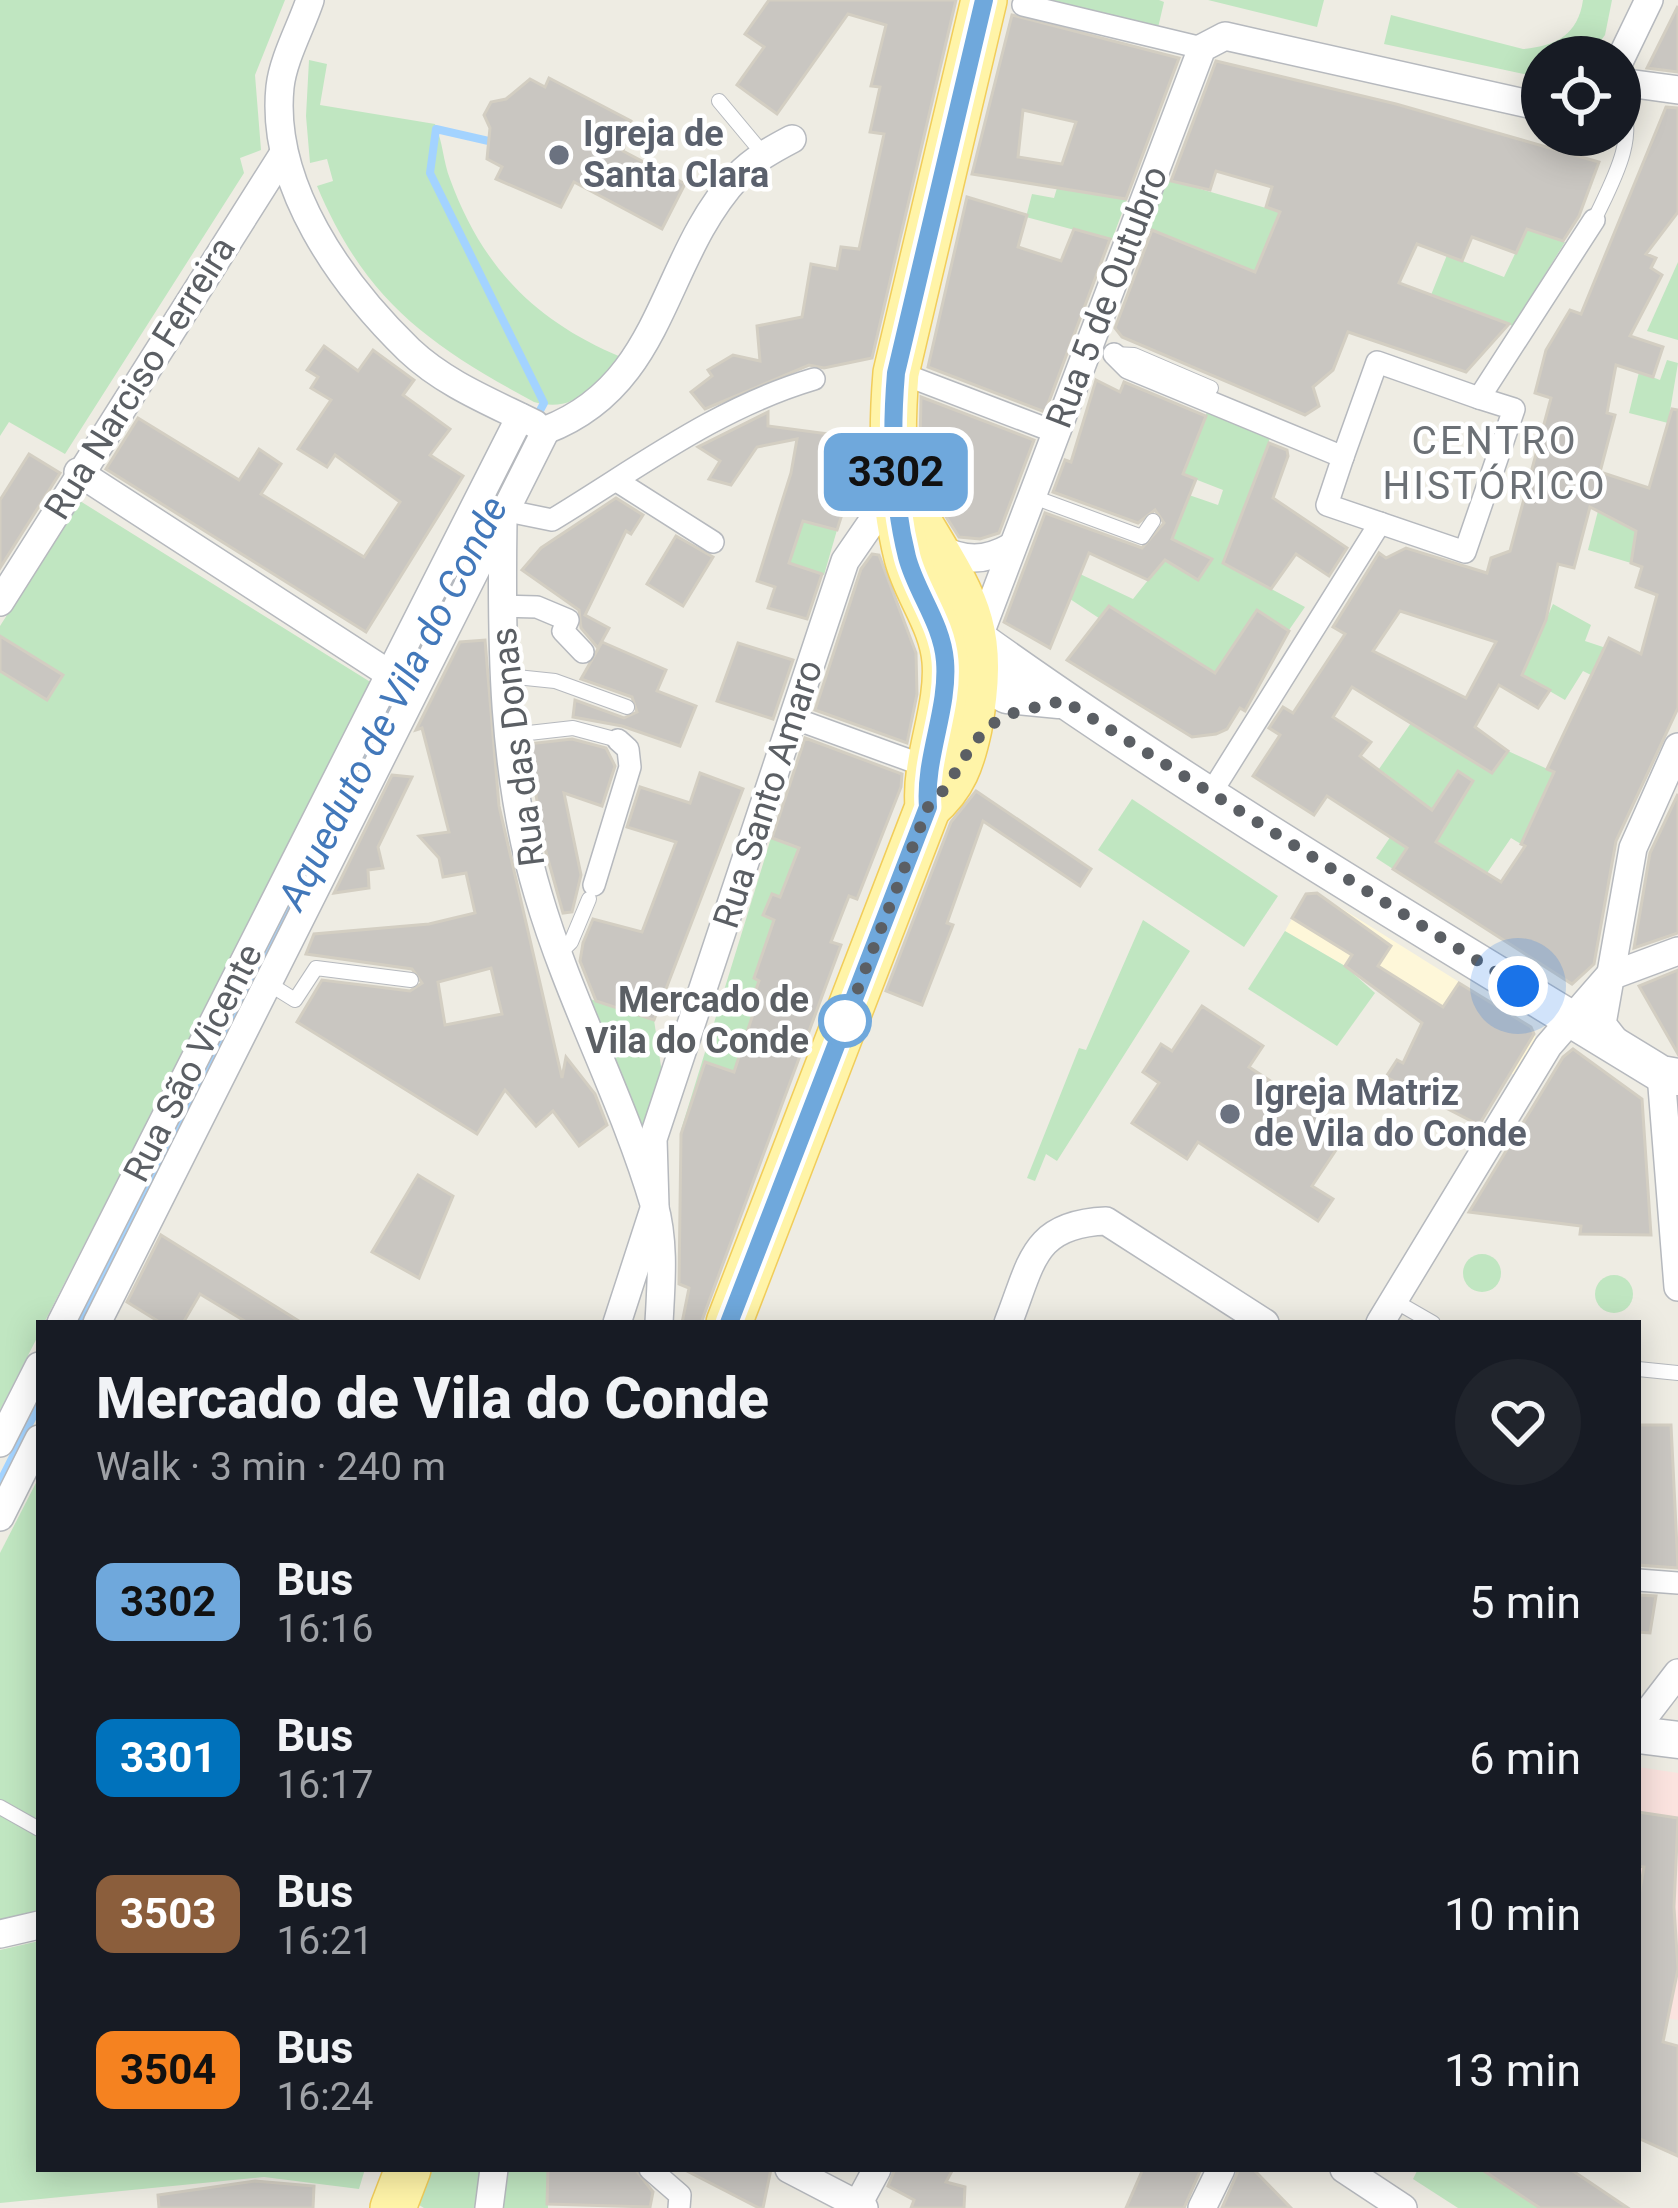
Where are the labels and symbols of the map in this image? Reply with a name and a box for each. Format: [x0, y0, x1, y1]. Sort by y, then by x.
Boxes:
place label: Igreja de Santa Clara [583, 113, 769, 196]
marker: Igreja de Santa Clara [546, 142, 572, 168]
street label: Rua 5 de Outubro [1038, 160, 1176, 434]
street label: Rua Narciso Ferreira [36, 229, 244, 527]
district label: CENTRO HISTÓRICO [1382, 418, 1608, 509]
line badge: 3302 [812, 433, 980, 511]
water label: Aqueduto de Vila do Conde [268, 489, 517, 919]
street label: Rua das Donas [483, 625, 553, 869]
street label: Rua Santo Amaro [705, 655, 831, 933]
street label: Rua São Vicente [115, 937, 271, 1189]
your location [1488, 956, 1548, 1016]
place label: Mercado de Vila do Conde [585, 979, 809, 1062]
marker: Mercado de Vila do Conde [820, 996, 870, 1046]
place label: Igreja Matriz de Vila do Conde [1254, 1072, 1527, 1155]
marker: Igreja Matriz de Vila do Conde [1217, 1101, 1243, 1127]

